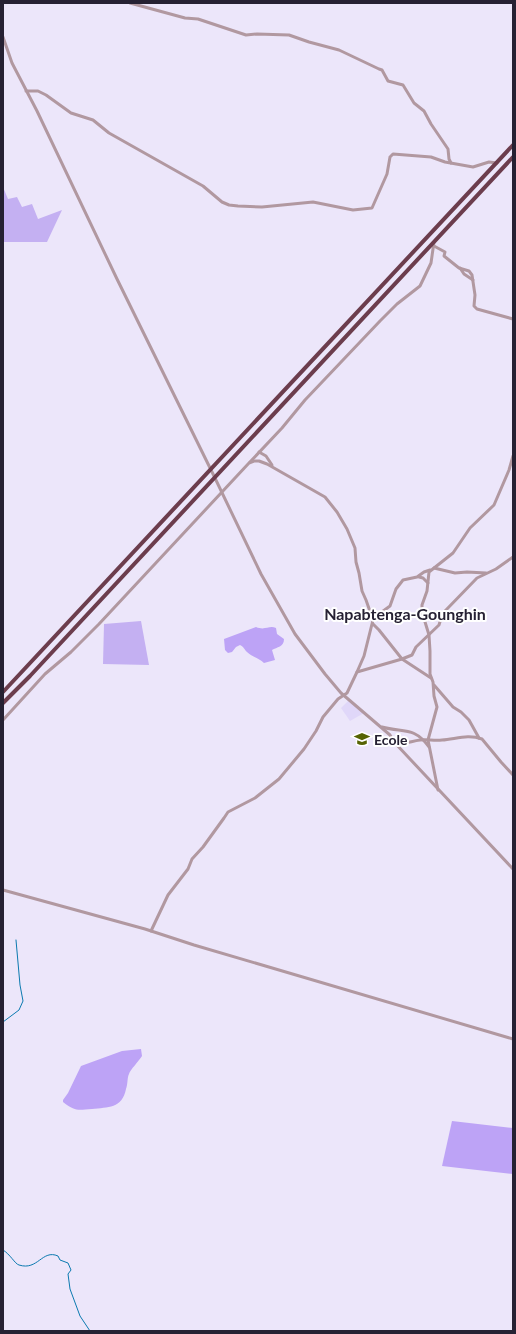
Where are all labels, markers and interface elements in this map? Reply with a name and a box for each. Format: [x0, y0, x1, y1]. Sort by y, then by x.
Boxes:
district label: Napabtenga-Gounghin [324, 604, 486, 623]
school or university icon: Ecole [353, 730, 371, 748]
place label: Ecole [374, 731, 408, 748]

